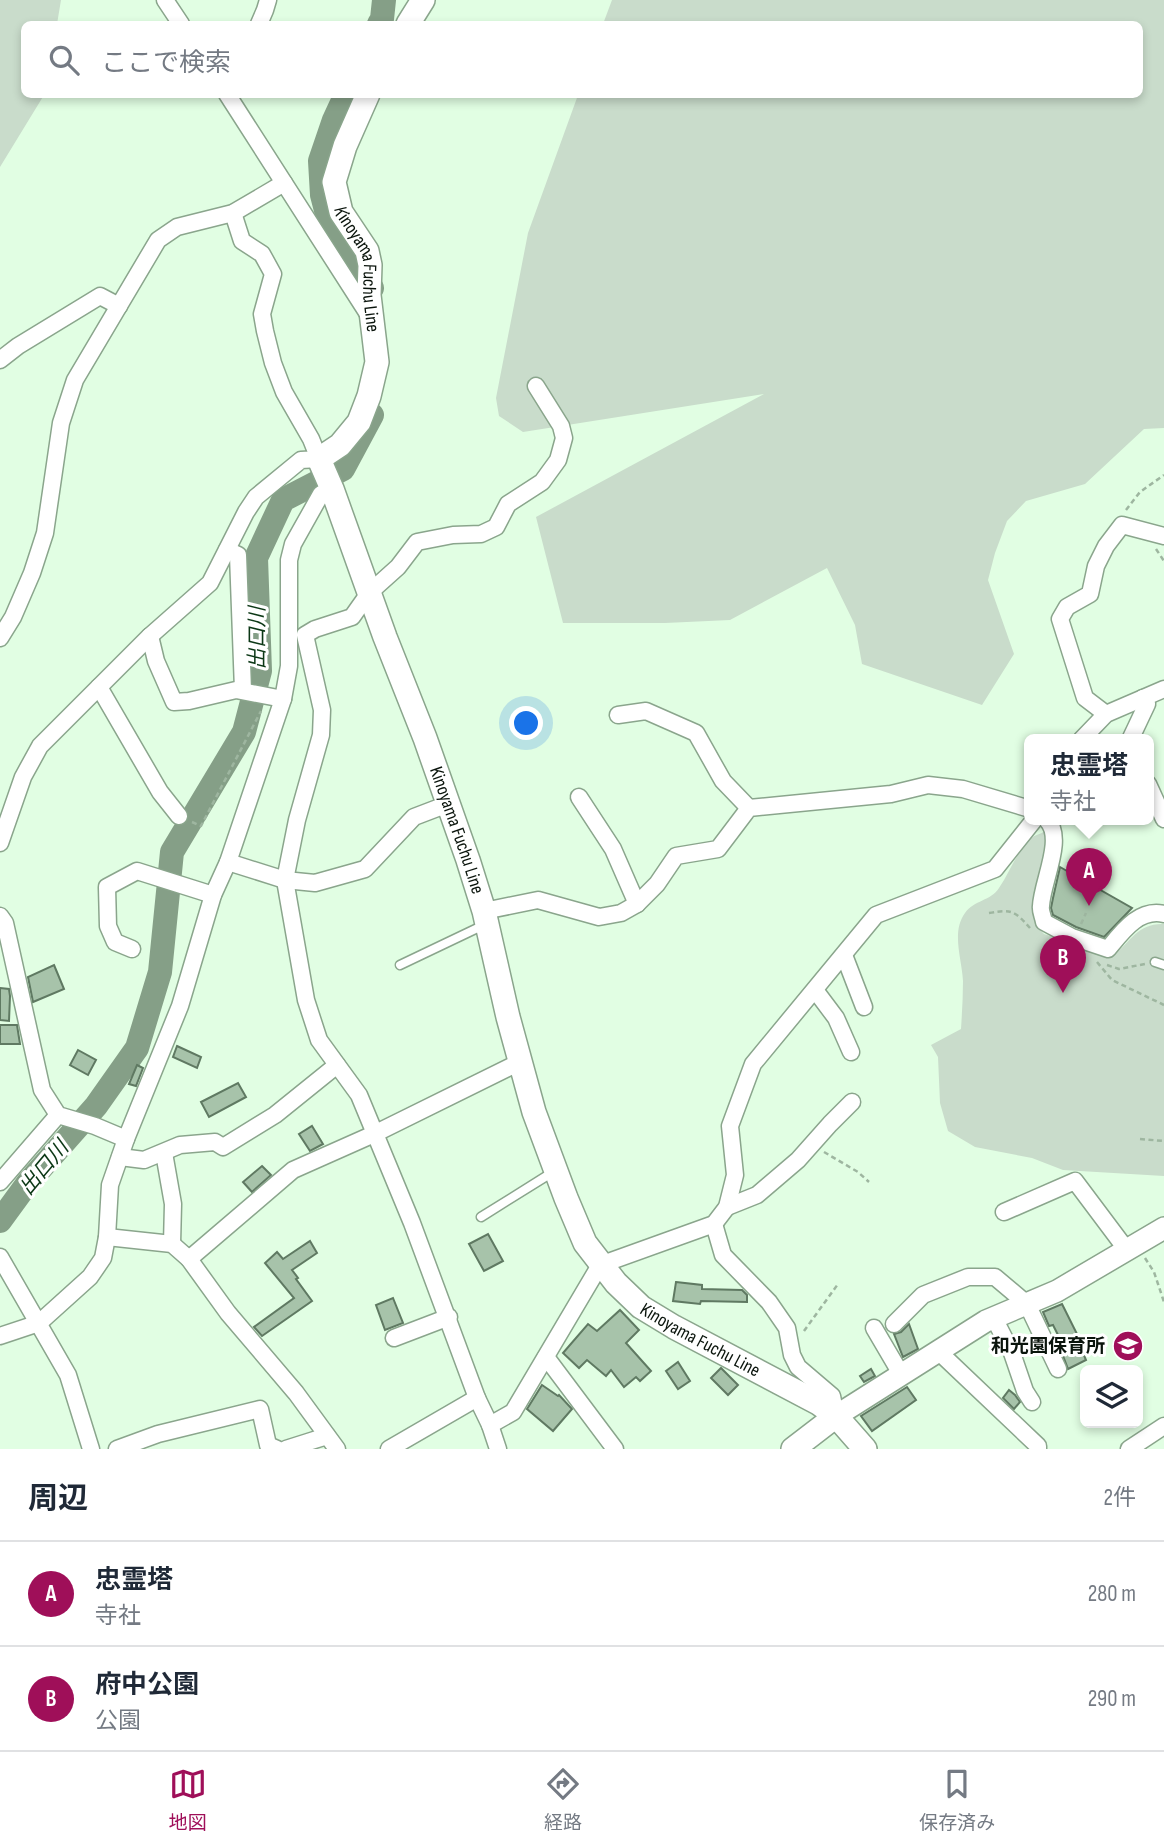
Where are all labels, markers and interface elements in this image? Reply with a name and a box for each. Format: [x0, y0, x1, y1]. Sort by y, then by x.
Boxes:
search box [21, 21, 1143, 98]
icon: search [45, 41, 83, 79]
text: ここで検索 [101, 48, 231, 79]
street label: Kinoyama Fuchu Line [329, 205, 385, 333]
water label: 出口川 [245, 605, 270, 670]
your location [509, 706, 543, 740]
popup [1024, 734, 1154, 825]
text: 忠霊塔 [1050, 751, 1128, 782]
street label: Kinoyama Fuchu Line [424, 763, 489, 897]
text: 寺社 [1050, 788, 1096, 816]
pin: A [1066, 848, 1112, 906]
pin: B [1040, 935, 1086, 993]
water label: 出口川 [14, 1134, 75, 1200]
street label: Kinoyama Fuchu Line [636, 1298, 764, 1382]
school or university icon: 和光園保育所 [1111, 1329, 1145, 1363]
place label: 和光園保育所 [991, 1335, 1105, 1358]
map controls [1080, 1365, 1143, 1428]
button: layers [1080, 1365, 1143, 1428]
text: 周辺 [28, 1481, 88, 1517]
text: 2件 [1104, 1484, 1136, 1512]
text: 忠霊塔 [95, 1565, 173, 1596]
text: A [46, 1580, 56, 1608]
text: 280 m [1088, 1580, 1136, 1608]
text: 寺社 [95, 1602, 141, 1630]
text: 府中公園 [95, 1670, 199, 1701]
text: B [46, 1685, 56, 1713]
text: 290 m [1088, 1685, 1136, 1713]
text: 公園 [95, 1707, 141, 1735]
tab: 地図 [169, 1765, 207, 1835]
tab: 経路 [544, 1765, 582, 1835]
tab: 保存済み [919, 1765, 995, 1835]

